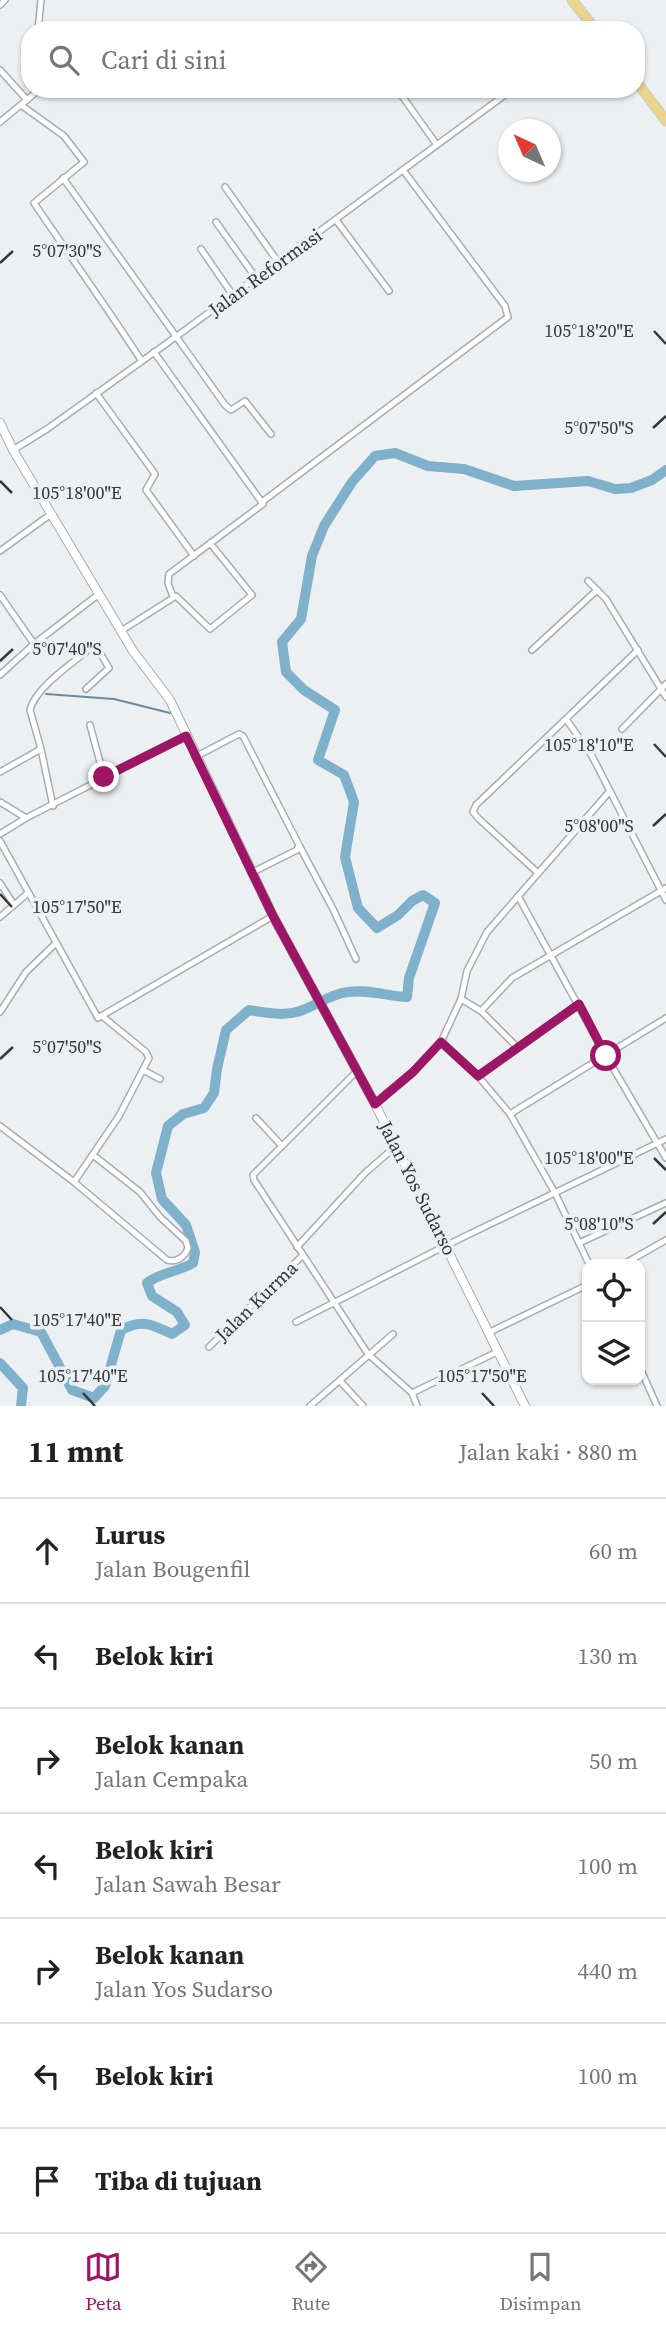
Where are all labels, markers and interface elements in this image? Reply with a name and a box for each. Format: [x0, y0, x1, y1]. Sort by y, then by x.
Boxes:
search box [21, 21, 645, 98]
icon: search [45, 41, 83, 79]
text: Cari di sini [101, 42, 226, 78]
north arrow [498, 119, 561, 182]
street label: Jalan Reformasi [202, 222, 327, 323]
text: 5°07'30"S [32, 238, 102, 263]
text: 105°18'20"E [544, 318, 634, 343]
text: 5°07'50"S [564, 415, 634, 440]
text: 105°18'00"E [32, 480, 122, 505]
text: 5°07'40"S [32, 636, 102, 661]
text: 105°18'10"E [544, 732, 634, 757]
route end [88, 761, 119, 792]
text: 5°08'00"S [564, 813, 634, 838]
text: 105°17'50"E [32, 894, 122, 919]
text: 5°07'50"S [32, 1034, 102, 1059]
route start [590, 1040, 621, 1071]
street label: Jalan Yos Sudarso [373, 1116, 463, 1259]
text: 105°18'00"E [544, 1145, 634, 1170]
text: 5°08'10"S [564, 1211, 634, 1236]
street label: Jalan Kurma [208, 1255, 303, 1348]
map controls [582, 1259, 645, 1385]
button: locate [582, 1259, 645, 1322]
text: 105°17'40"E [32, 1307, 122, 1332]
button: layers [582, 1322, 645, 1385]
text: 105°17'40"E [38, 1363, 128, 1388]
text: 105°17'50"E [437, 1363, 527, 1388]
text: 11 mnt [28, 1431, 123, 1472]
text: Jalan kaki · 880 m [459, 1436, 638, 1468]
text: Lurus [95, 1517, 165, 1553]
icon: ahead [28, 1532, 66, 1570]
text: 60 m [589, 1535, 638, 1567]
text: Jalan Bougenfil [95, 1553, 250, 1585]
icon: left [28, 1637, 66, 1675]
text: Belok kiri [95, 1638, 213, 1674]
text: 130 m [577, 1640, 638, 1672]
text: Belok kanan [95, 1727, 244, 1763]
icon: right [28, 1742, 66, 1780]
text: 50 m [589, 1745, 638, 1777]
text: Jalan Cempaka [95, 1763, 248, 1795]
text: Belok kiri [95, 1832, 213, 1868]
icon: left [28, 1847, 66, 1885]
text: 100 m [577, 1850, 638, 1882]
text: Jalan Sawah Besar [95, 1868, 281, 1900]
text: Belok kanan [95, 1937, 244, 1973]
icon: right [28, 1952, 66, 1990]
text: 440 m [577, 1955, 638, 1987]
text: Jalan Yos Sudarso [95, 1973, 273, 2005]
icon: left [28, 2057, 66, 2095]
text: Belok kiri [95, 2058, 213, 2094]
text: 100 m [577, 2060, 638, 2092]
icon: arrive [28, 2162, 66, 2200]
text: Tiba di tujuan [95, 2163, 262, 2199]
tab: Peta [84, 2248, 122, 2316]
tab: Rute [291, 2248, 331, 2316]
tab: Disimpan [499, 2248, 582, 2316]

